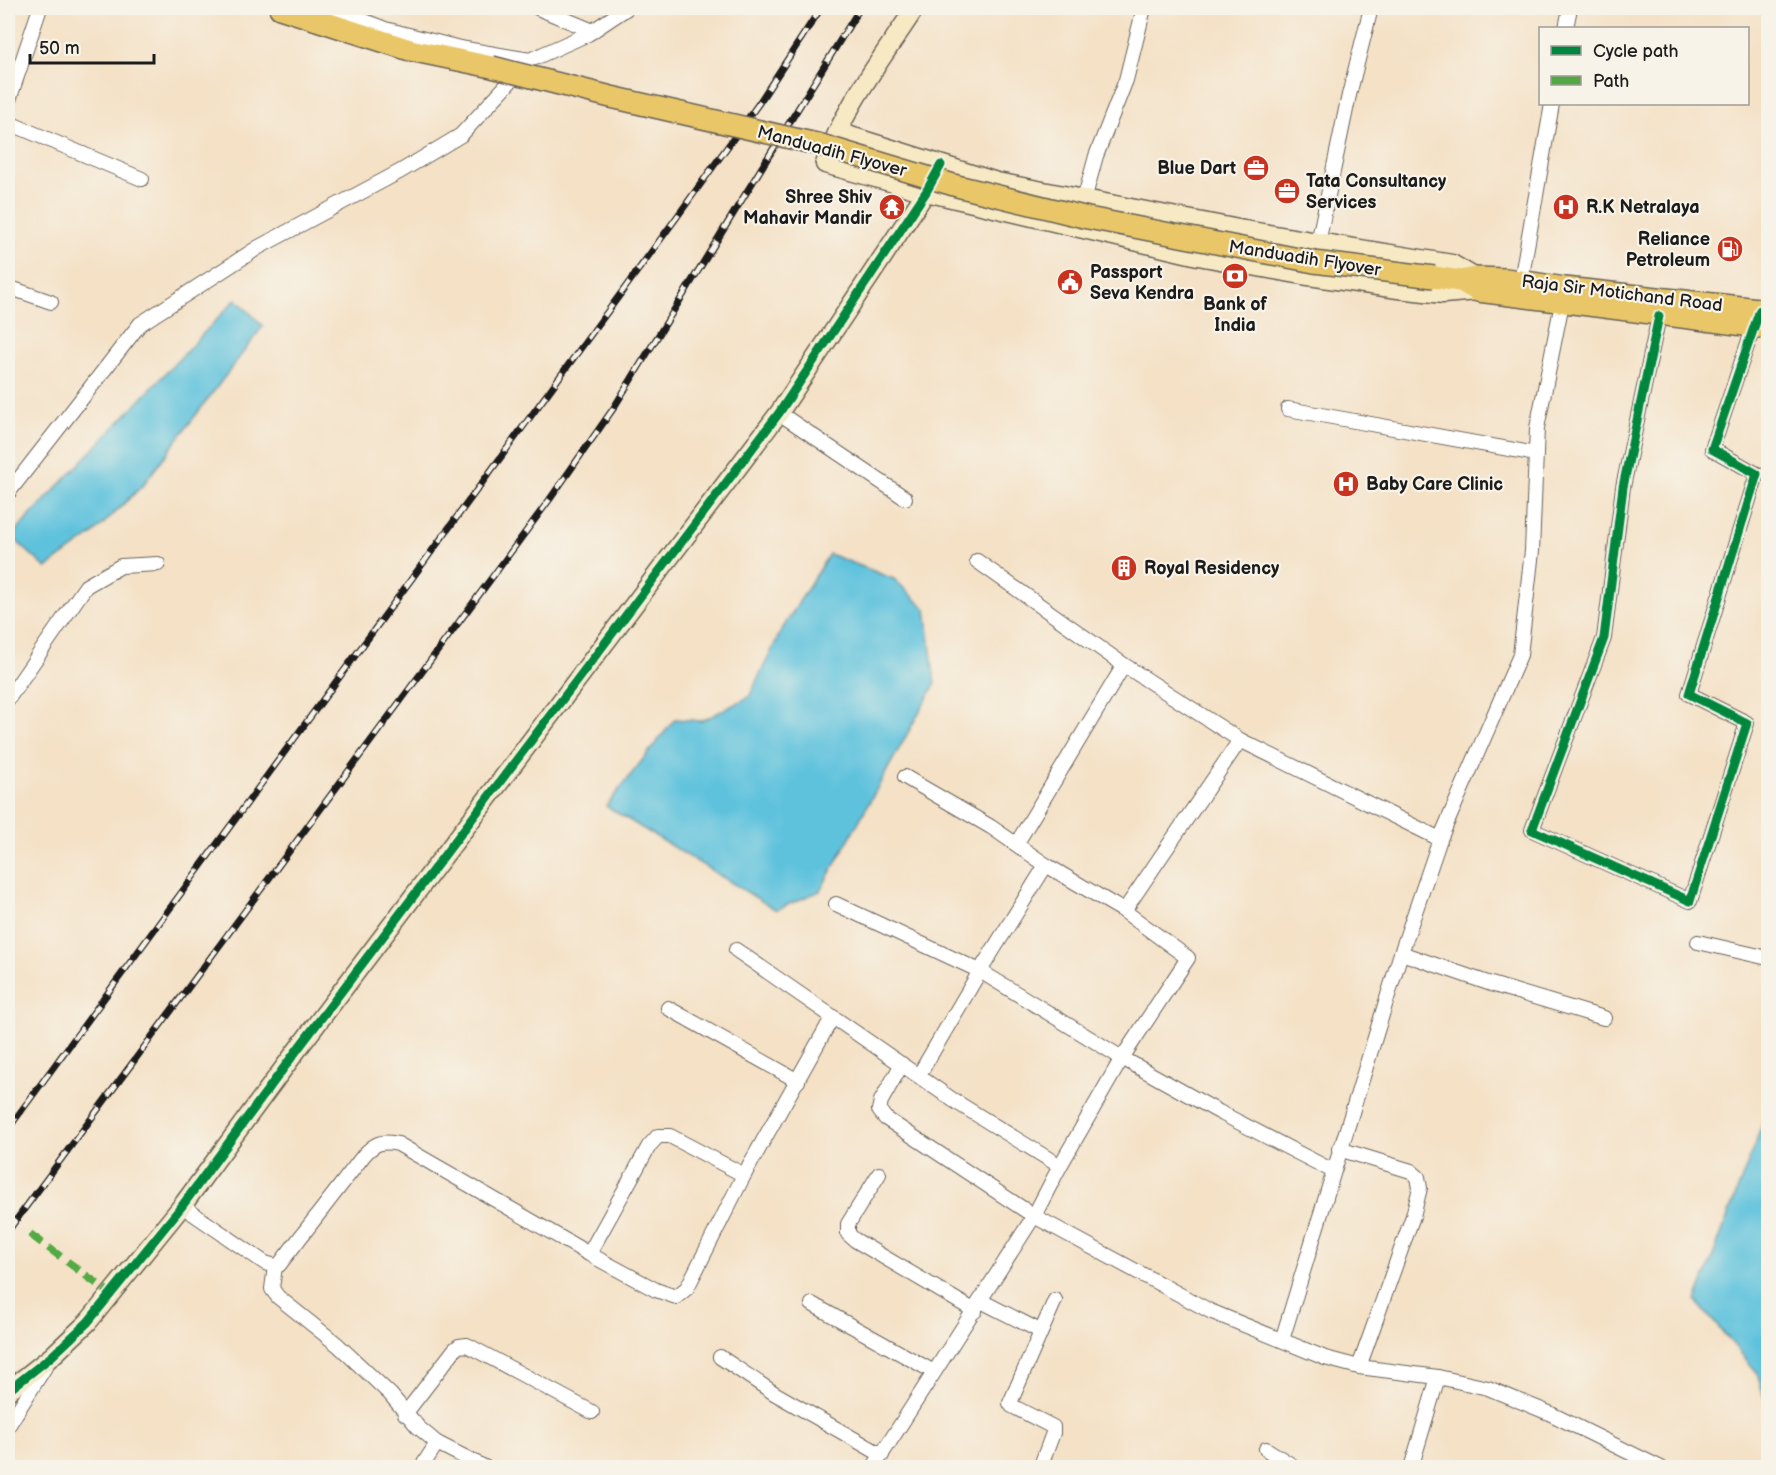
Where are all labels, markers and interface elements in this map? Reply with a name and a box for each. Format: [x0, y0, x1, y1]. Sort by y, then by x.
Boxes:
scale bar [30, 27, 154, 65]
legend [1539, 27, 1749, 105]
text: 50 m [39, 38, 80, 59]
text: Cycle path [1593, 41, 1679, 62]
text: Path [1593, 71, 1629, 92]
street label: Manduadih Flyover [755, 121, 909, 182]
office icon: Blue Dart [1241, 153, 1271, 183]
place label: Blue Dart [1157, 158, 1236, 179]
place label: Tata Consultancy Services [1306, 171, 1447, 213]
office icon: Tata Consultancy Services [1272, 176, 1302, 206]
place label: Shree Shiv Mahavir Mandir [743, 187, 873, 229]
temple icon: Shree Shiv Mahavir Mandir [877, 192, 907, 222]
hospital icon: R.K Netralaya [1551, 192, 1581, 222]
place label: R.K Netralaya [1586, 197, 1700, 218]
place label: Reliance Petroleum [1626, 229, 1710, 271]
fuel station icon: Reliance Petroleum [1715, 234, 1745, 264]
street label: Manduadih Flyover [1227, 236, 1383, 281]
bank icon: Bank of India [1220, 261, 1250, 291]
place label: Passport Seva Kendra [1090, 262, 1194, 304]
public building icon: Passport Seva Kendra [1055, 267, 1085, 297]
street label: Raja Sir Motichand Road [1520, 271, 1724, 316]
place label: Bank of India [1203, 294, 1267, 336]
hospital icon: Baby Care Clinic [1331, 469, 1361, 499]
place label: Baby Care Clinic [1366, 474, 1503, 495]
building icon: Royal Residency [1109, 553, 1139, 583]
place label: Royal Residency [1144, 558, 1280, 579]

